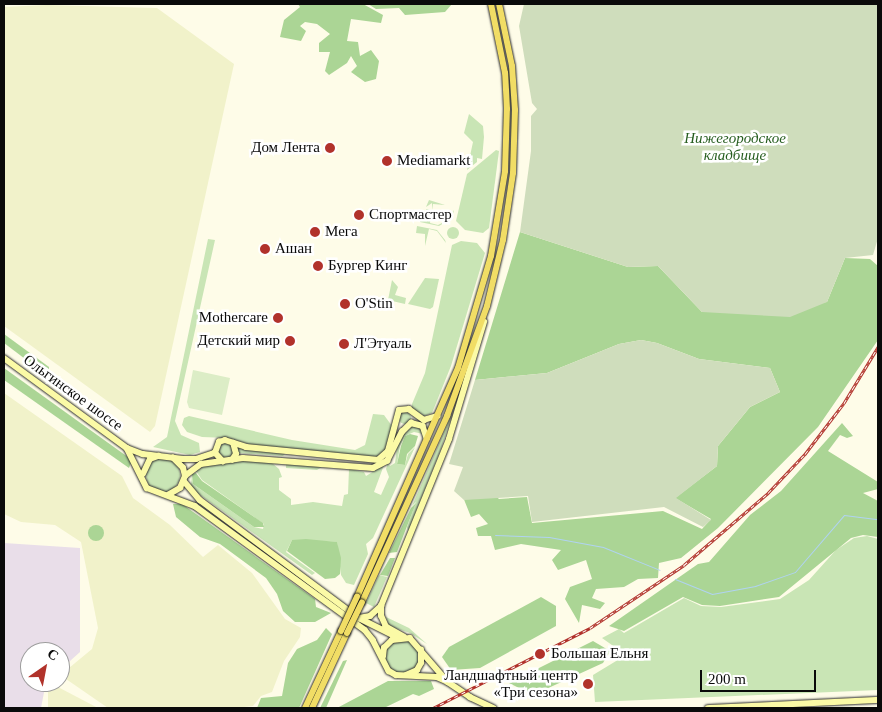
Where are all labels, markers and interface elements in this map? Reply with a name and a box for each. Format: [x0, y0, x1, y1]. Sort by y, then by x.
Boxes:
park label: Нижегородское кладбище [684, 129, 786, 164]
place label: Дом Лента [251, 139, 320, 157]
marker: Дом Лента [324, 142, 336, 154]
place label: Mediamarkt [397, 152, 470, 170]
marker: Mediamarkt [381, 155, 393, 167]
place label: Спортмастер [369, 206, 452, 224]
marker: Спортмастер [353, 209, 365, 221]
place label: Мега [325, 223, 358, 241]
marker: Мега [309, 226, 321, 238]
place label: Ашан [275, 240, 312, 258]
marker: Ашан [259, 243, 271, 255]
place label: Бургер Кинг [328, 257, 407, 275]
marker: Бургер Кинг [312, 260, 324, 272]
place label: O'Stin [355, 295, 393, 313]
marker: O'Stin [339, 298, 351, 310]
place label: Mothercare [199, 309, 268, 327]
marker: Mothercare [272, 312, 284, 324]
place label: Детский мир [197, 332, 280, 350]
marker: Детский мир [284, 335, 296, 347]
place label: Л'Этуаль [354, 335, 412, 353]
marker: Л'Этуаль [338, 338, 350, 350]
street label: Ольгинское шоссе [20, 351, 126, 435]
north arrow [20, 642, 70, 692]
place label: Большая Ельня [551, 645, 649, 663]
text: С [45, 646, 61, 664]
marker: Большая Ельня [533, 647, 547, 661]
scale bar [702, 660, 818, 692]
place label: Ландшафтный центр «Три сезона» [444, 666, 578, 701]
text: 200 m [708, 671, 746, 687]
marker: Ландшафтный центр «Три сезона» [582, 678, 594, 690]

